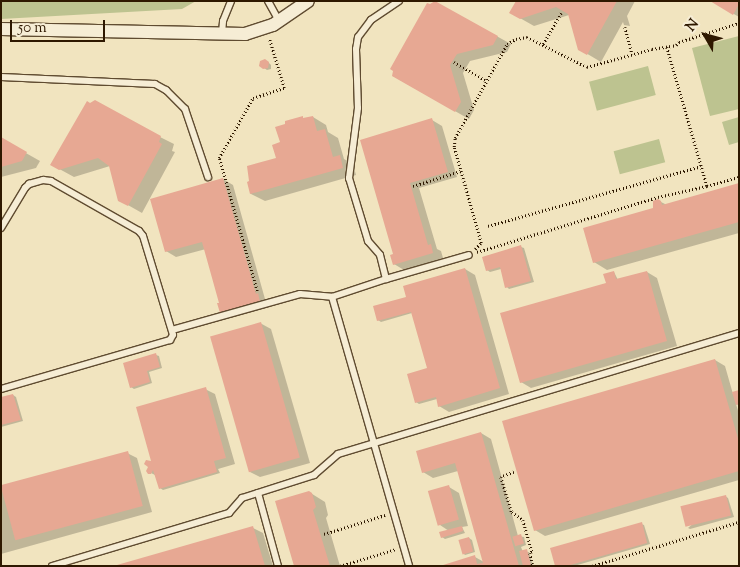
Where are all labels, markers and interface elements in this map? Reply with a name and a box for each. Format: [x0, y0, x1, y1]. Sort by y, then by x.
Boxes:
scale bar [12, 10, 108, 42]
north arrow [680, 10, 730, 60]
text: N [682, 15, 705, 36]
text: 50 m [18, 18, 47, 39]

